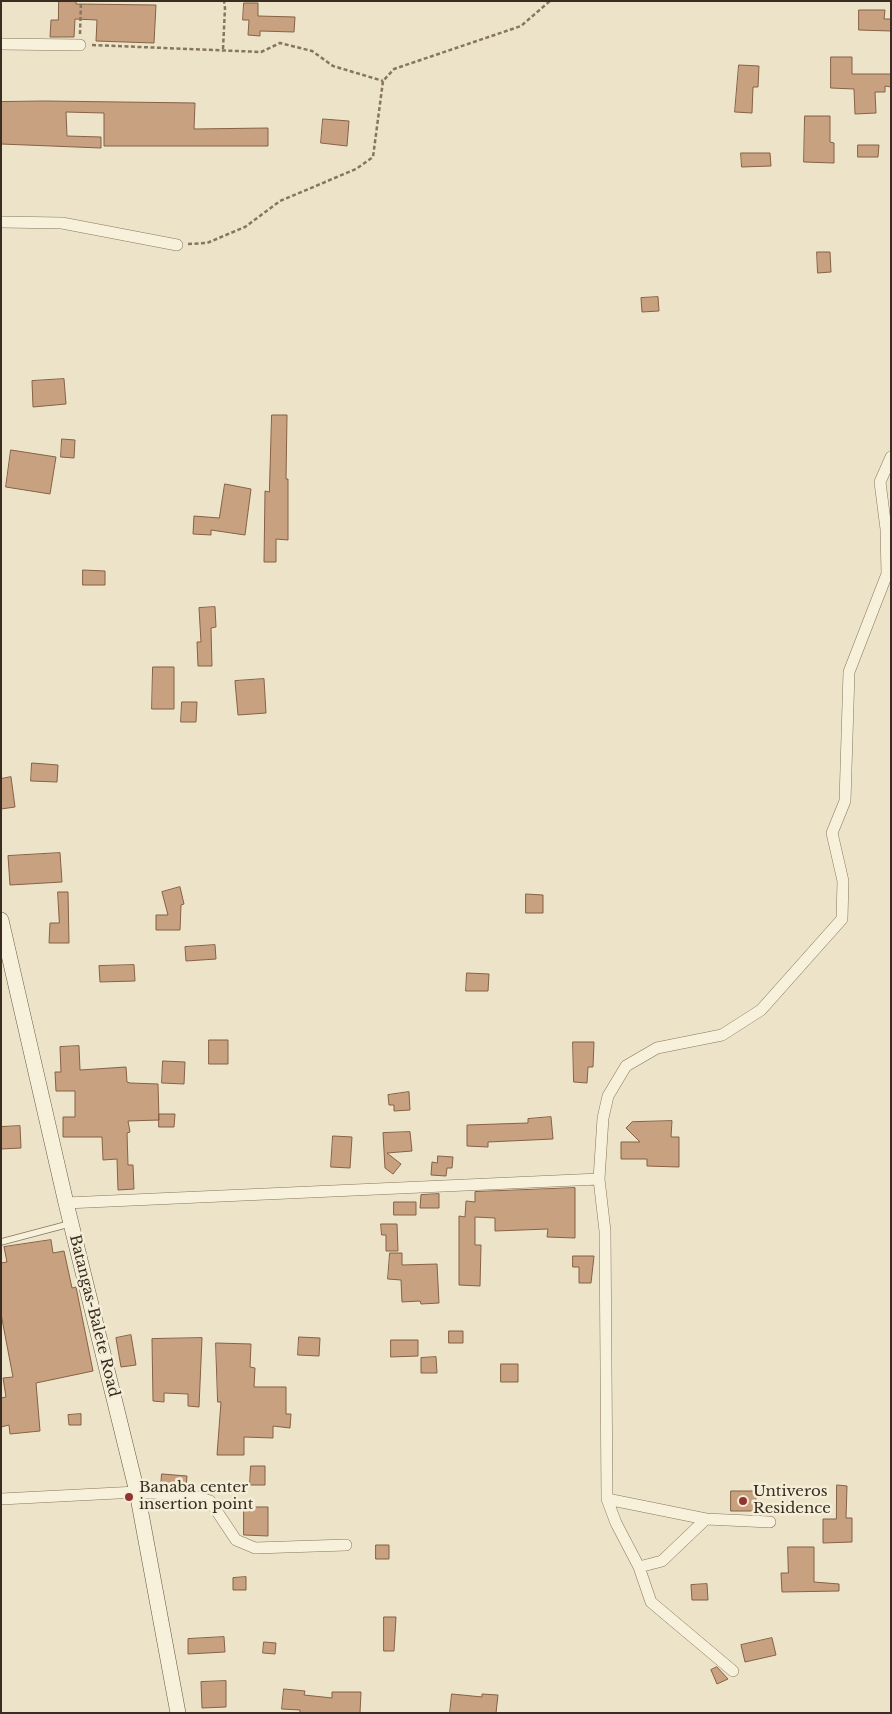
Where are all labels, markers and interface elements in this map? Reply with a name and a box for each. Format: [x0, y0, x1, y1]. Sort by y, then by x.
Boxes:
street label: Batangas-Balete Road [65, 1233, 123, 1399]
place label: Banaba center insertion point [139, 1479, 253, 1514]
place label: Untiveros Residence [753, 1483, 831, 1518]
marker: Banaba center insertion point [123, 1491, 135, 1503]
marker: Untiveros Residence [737, 1495, 749, 1507]

